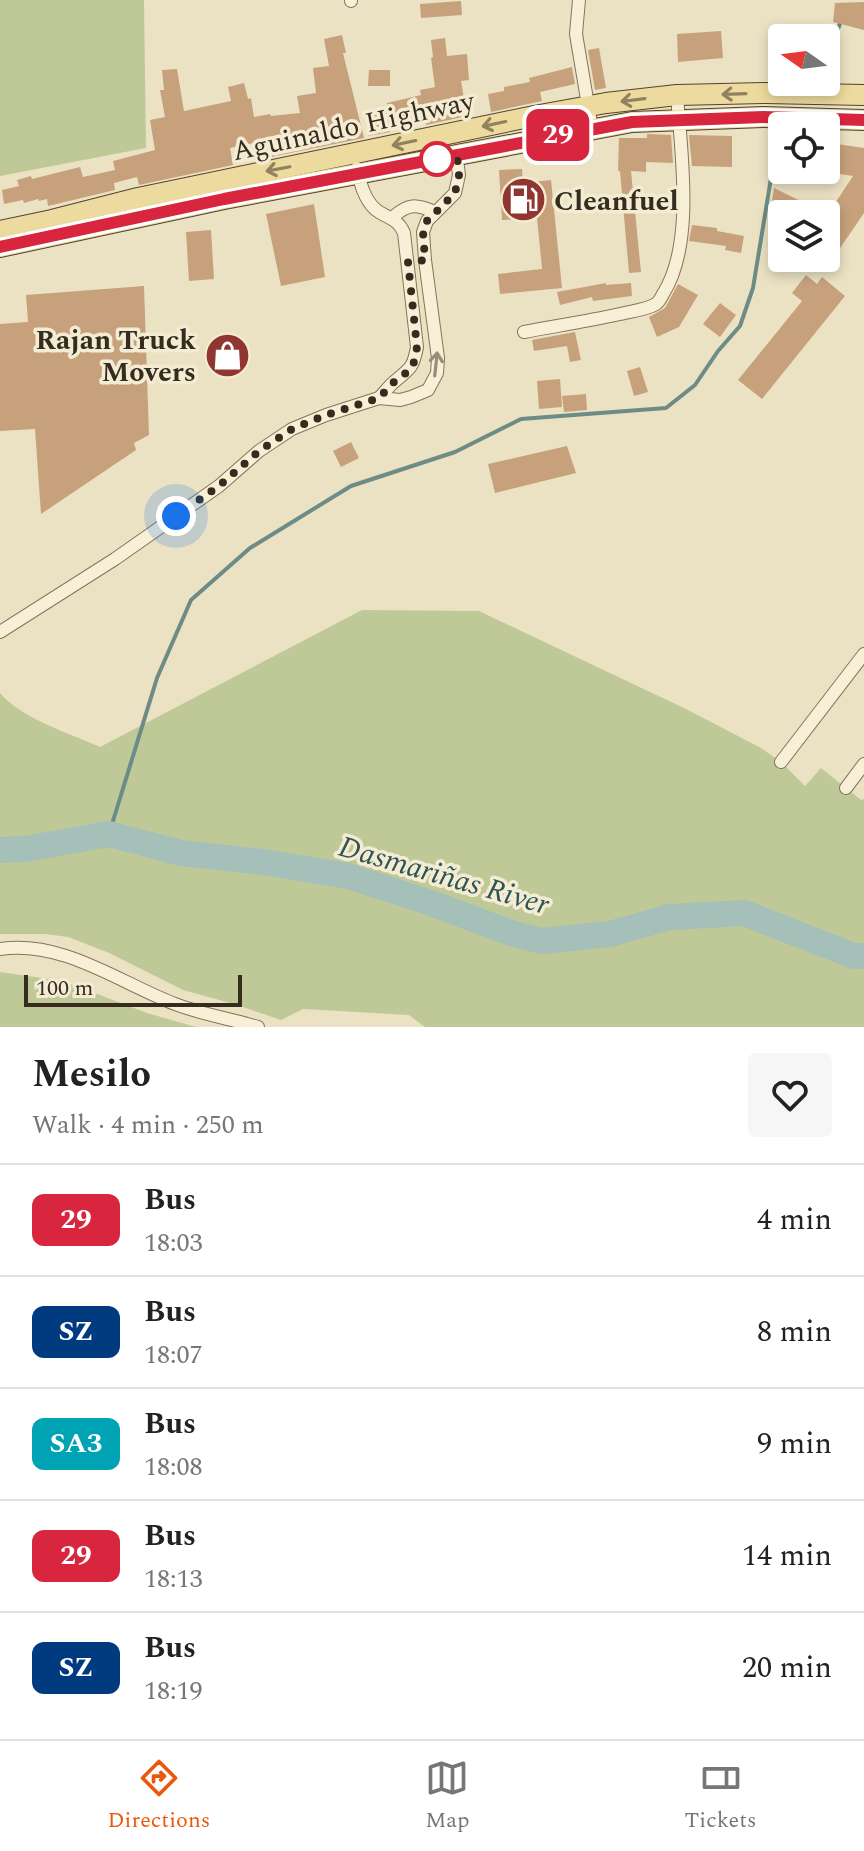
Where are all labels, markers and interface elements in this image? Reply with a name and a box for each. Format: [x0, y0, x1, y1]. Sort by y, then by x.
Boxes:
north arrow [768, 24, 840, 96]
map controls [768, 24, 840, 272]
street label: Aguinaldo Highway [228, 79, 480, 173]
one-way arrow [721, 86, 748, 101]
one-way arrow [621, 93, 646, 108]
line badge: 29 [522, 109, 594, 161]
button: locate [768, 112, 840, 184]
text: 29 [542, 113, 574, 156]
one-way arrow [482, 118, 507, 133]
one-way arrow [392, 136, 417, 151]
unlabelled marker [420, 142, 454, 176]
one-way arrow [266, 162, 291, 177]
fuel station icon: Cleanfuel [499, 176, 547, 224]
place label: Cleanfuel [554, 180, 679, 223]
button: layers [768, 200, 840, 272]
place label: Rajan Truck Movers [36, 319, 196, 394]
shop icon: Rajan Truck Movers [203, 331, 251, 379]
one-way arrow [428, 352, 443, 378]
your location [156, 496, 196, 536]
water label: Dasmariñas River [333, 824, 555, 928]
scale bar [24, 971, 242, 1007]
text: 100 m [36, 972, 93, 1005]
text: Mesilo [32, 1046, 151, 1104]
button: heart [748, 1053, 832, 1137]
text: Walk · 4 min · 250 m [32, 1105, 264, 1145]
text: Bus [144, 1177, 196, 1223]
text: 4 min [757, 1197, 832, 1243]
text: 29 [60, 1198, 92, 1241]
text: 18:03 [144, 1223, 203, 1263]
text: Bus [144, 1289, 196, 1335]
text: 8 min [757, 1309, 832, 1355]
text: SZ [58, 1310, 94, 1353]
text: 18:07 [144, 1335, 203, 1375]
text: Bus [144, 1401, 196, 1447]
text: 9 min [757, 1421, 832, 1467]
text: SA3 [49, 1422, 103, 1465]
text: 18:08 [144, 1447, 203, 1487]
text: Bus [144, 1513, 196, 1559]
text: 14 min [742, 1533, 832, 1579]
text: 29 [60, 1534, 92, 1577]
text: 18:13 [144, 1559, 203, 1599]
text: Bus [144, 1625, 196, 1671]
text: 20 min [742, 1645, 832, 1691]
text: SZ [58, 1646, 94, 1689]
text: 18:19 [144, 1671, 203, 1711]
tab: Directions [107, 1756, 210, 1837]
tab: Map [425, 1756, 470, 1837]
tab: Tickets [684, 1756, 757, 1837]

